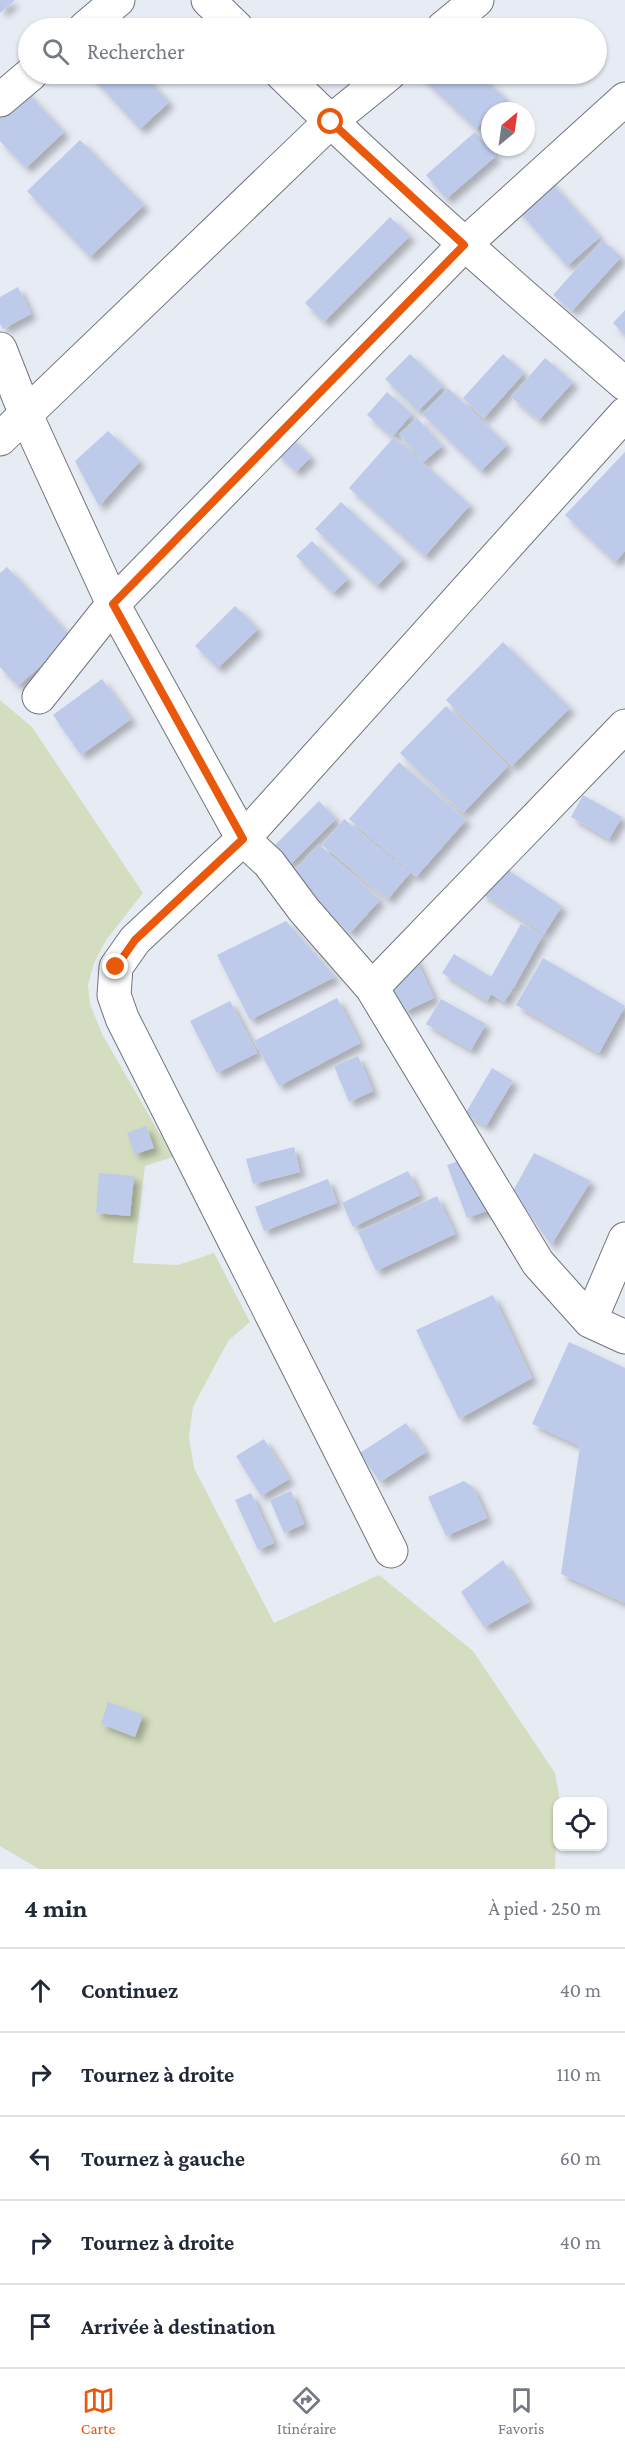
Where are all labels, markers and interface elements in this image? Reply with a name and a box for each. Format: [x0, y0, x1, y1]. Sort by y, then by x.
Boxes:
search box [18, 18, 607, 84]
icon: search [39, 35, 72, 68]
text: Rechercher [87, 39, 185, 64]
north arrow [481, 102, 535, 156]
route start [317, 108, 343, 134]
route end [102, 953, 128, 979]
map controls [553, 1797, 607, 1851]
button: locate [553, 1797, 607, 1851]
text: 4 min [24, 1894, 88, 1923]
text: À pied · 250 m [488, 1897, 601, 1919]
icon: ahead [24, 1974, 57, 2007]
text: Continuez [81, 1978, 178, 2003]
text: 40 m [560, 1979, 601, 2001]
icon: right [24, 2058, 57, 2091]
text: Tournez à droite [81, 2062, 234, 2087]
text: 110 m [557, 2063, 601, 2085]
icon: left [24, 2142, 57, 2175]
text: Tournez à gauche [81, 2146, 245, 2171]
text: 60 m [560, 2147, 601, 2169]
icon: right [24, 2226, 57, 2259]
text: Tournez à droite [81, 2230, 234, 2255]
text: 40 m [560, 2231, 601, 2253]
icon: arrive [24, 2310, 57, 2343]
text: Arrivée à destination [81, 2314, 275, 2339]
tab: Carte [81, 2384, 115, 2437]
tab: Itinéraire [277, 2384, 336, 2437]
tab: Favoris [498, 2384, 544, 2437]

